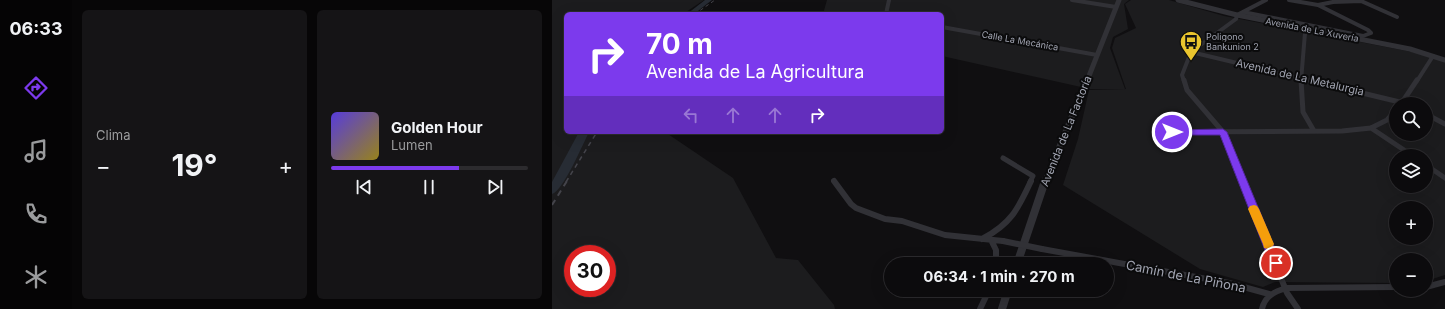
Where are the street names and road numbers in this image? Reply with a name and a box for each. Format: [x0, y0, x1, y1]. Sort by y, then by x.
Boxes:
street label: Avenida de La Xuvería [1265, 15, 1360, 44]
street label: Calle La Mecánica [981, 28, 1059, 53]
street label: Avenida de La Metalurgia [1235, 55, 1365, 99]
street label: Avenida de La Factoría [1037, 74, 1095, 188]
street label: Camín de La Piñona [1125, 257, 1247, 295]

